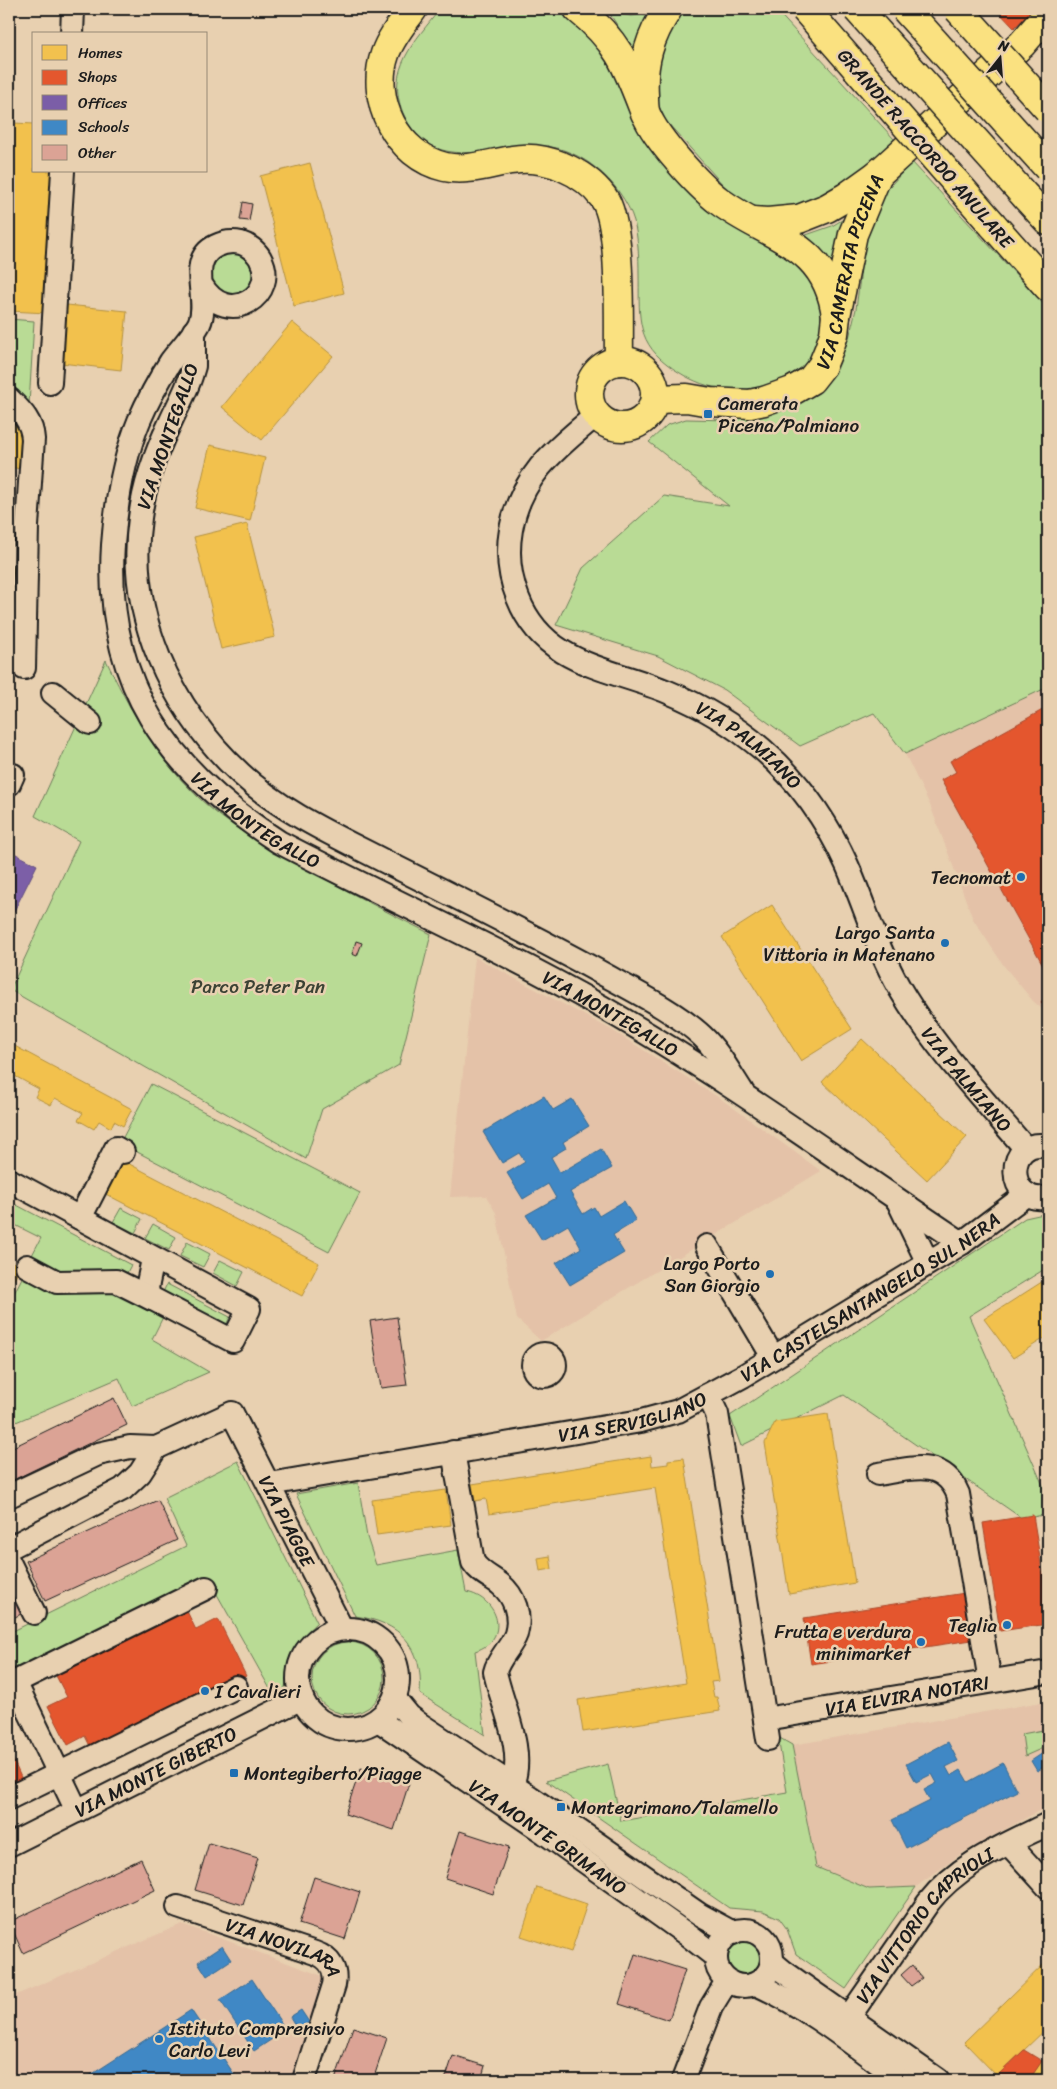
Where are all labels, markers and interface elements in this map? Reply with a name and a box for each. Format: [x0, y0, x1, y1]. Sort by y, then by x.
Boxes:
legend [32, 32, 208, 172]
north arrow [974, 32, 1024, 82]
text: Homes [78, 40, 122, 66]
street label: GRANDE RACCORDO ANULARE [833, 44, 1019, 252]
text: Shops [78, 64, 118, 90]
text: Offices [78, 90, 127, 116]
text: Schools [78, 114, 129, 140]
text: Other [78, 140, 117, 166]
street label: VIA CAMERATA PICENA [806, 169, 893, 374]
street label: VIA MONTEGALLO [127, 358, 208, 514]
place label: Camerata Picena/Palmiano [718, 387, 859, 442]
marker: Camerata Picena/Palmiano [702, 408, 714, 420]
street label: VIA PALMIANO [690, 692, 810, 797]
street label: VIA MONTEGALLO [183, 763, 326, 878]
place label: Tecnomat [931, 861, 1011, 894]
marker: Tecnomat [1015, 871, 1027, 883]
place label: Largo Santa Vittoria in Matenano [763, 916, 935, 971]
marker: Largo Santa Vittoria in Matenano [939, 937, 951, 949]
street label: VIA MONTEGALLO [536, 961, 685, 1066]
park label: Parco Peter Pan [191, 970, 325, 1003]
street label: VIA PALMIANO [912, 1019, 1020, 1140]
street label: VIA CASTELSANTANGELO SUL NERA [734, 1204, 1007, 1391]
place label: Largo Porto San Giorgio [663, 1247, 760, 1302]
marker: Largo Porto San Giorgio [764, 1268, 776, 1280]
street label: VIA SERVIGLIANO [556, 1382, 713, 1452]
street label: VIA PIAGGE [249, 1469, 325, 1574]
place label: Teglia [949, 1609, 997, 1642]
place label: Frutta e verdura minimarket [774, 1615, 912, 1670]
marker: Teglia [1001, 1619, 1013, 1631]
marker: Frutta e verdura minimarket [915, 1636, 927, 1648]
street label: VIA ELVIRA NOTARI [823, 1666, 992, 1726]
place label: I Cavalieri [214, 1675, 301, 1708]
marker: I Cavalieri [199, 1685, 211, 1697]
street label: VIA MONTE GIBERTO [69, 1717, 243, 1827]
place label: Montegiberto/Piagge [244, 1757, 422, 1790]
marker: Montegiberto/Piagge [228, 1767, 240, 1779]
street label: VIA MONTE GRIMANO [462, 1770, 634, 1904]
place label: Montegrimano/Talamello [571, 1791, 779, 1824]
marker: Montegrimano/Talamello [555, 1801, 567, 1813]
street label: VIA VITTORIO CAPRIOLI [847, 1837, 1001, 2011]
street label: VIA NOVILARA [221, 1908, 351, 1981]
place label: Istituto Comprensivo Carlo Levi [168, 2012, 345, 2067]
marker: Istituto Comprensivo Carlo Levi [153, 2033, 165, 2045]

